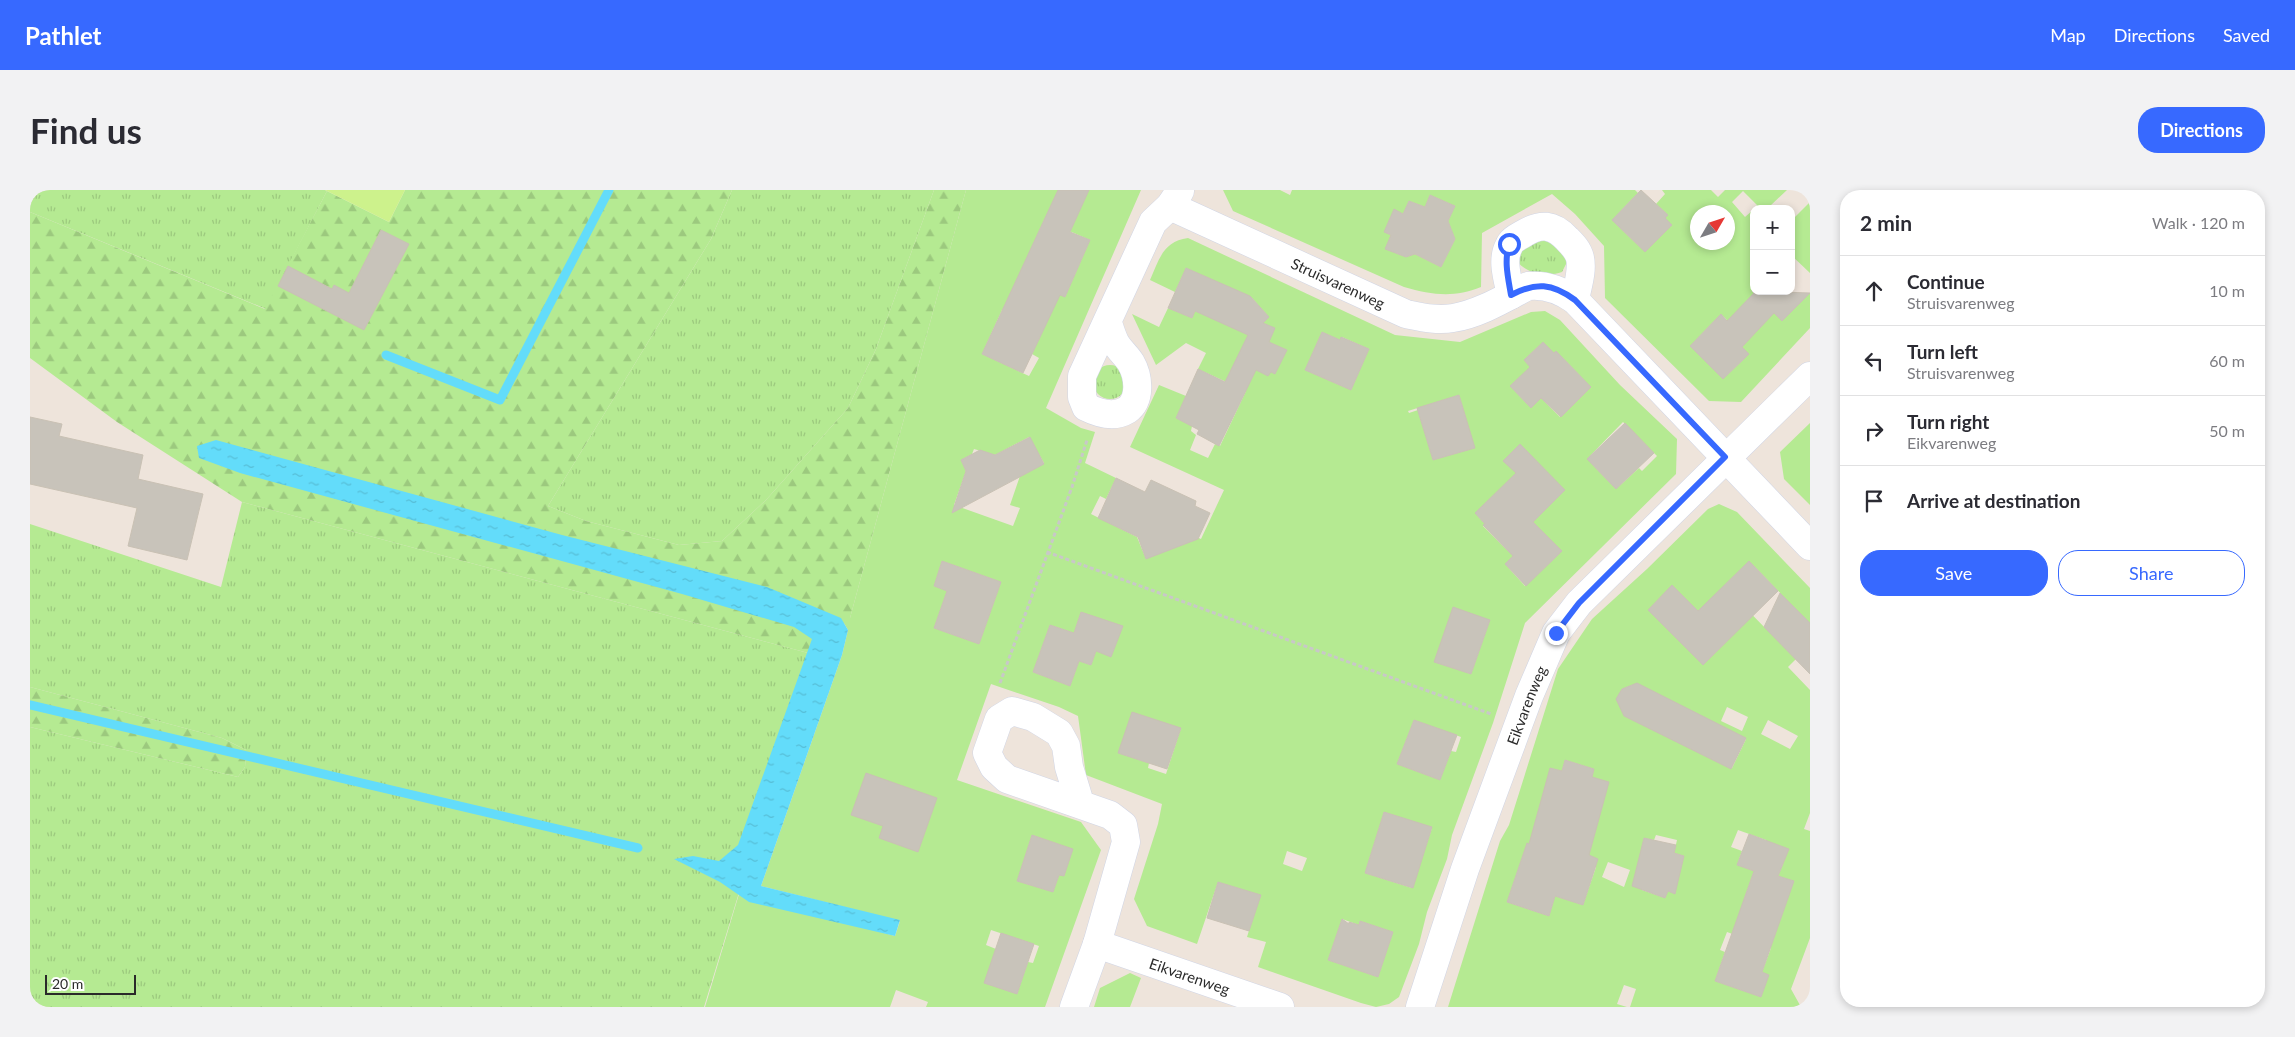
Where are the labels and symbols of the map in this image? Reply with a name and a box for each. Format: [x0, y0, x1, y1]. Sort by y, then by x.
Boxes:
north arrow [1690, 205, 1735, 250]
route start [1498, 233, 1521, 256]
street label: Struisvarenweg [1289, 254, 1388, 312]
route end [1545, 622, 1568, 645]
street label: Eikvarenweg [1503, 663, 1550, 747]
street label: Eikvarenweg [1147, 954, 1232, 998]
scale bar [45, 972, 136, 995]

